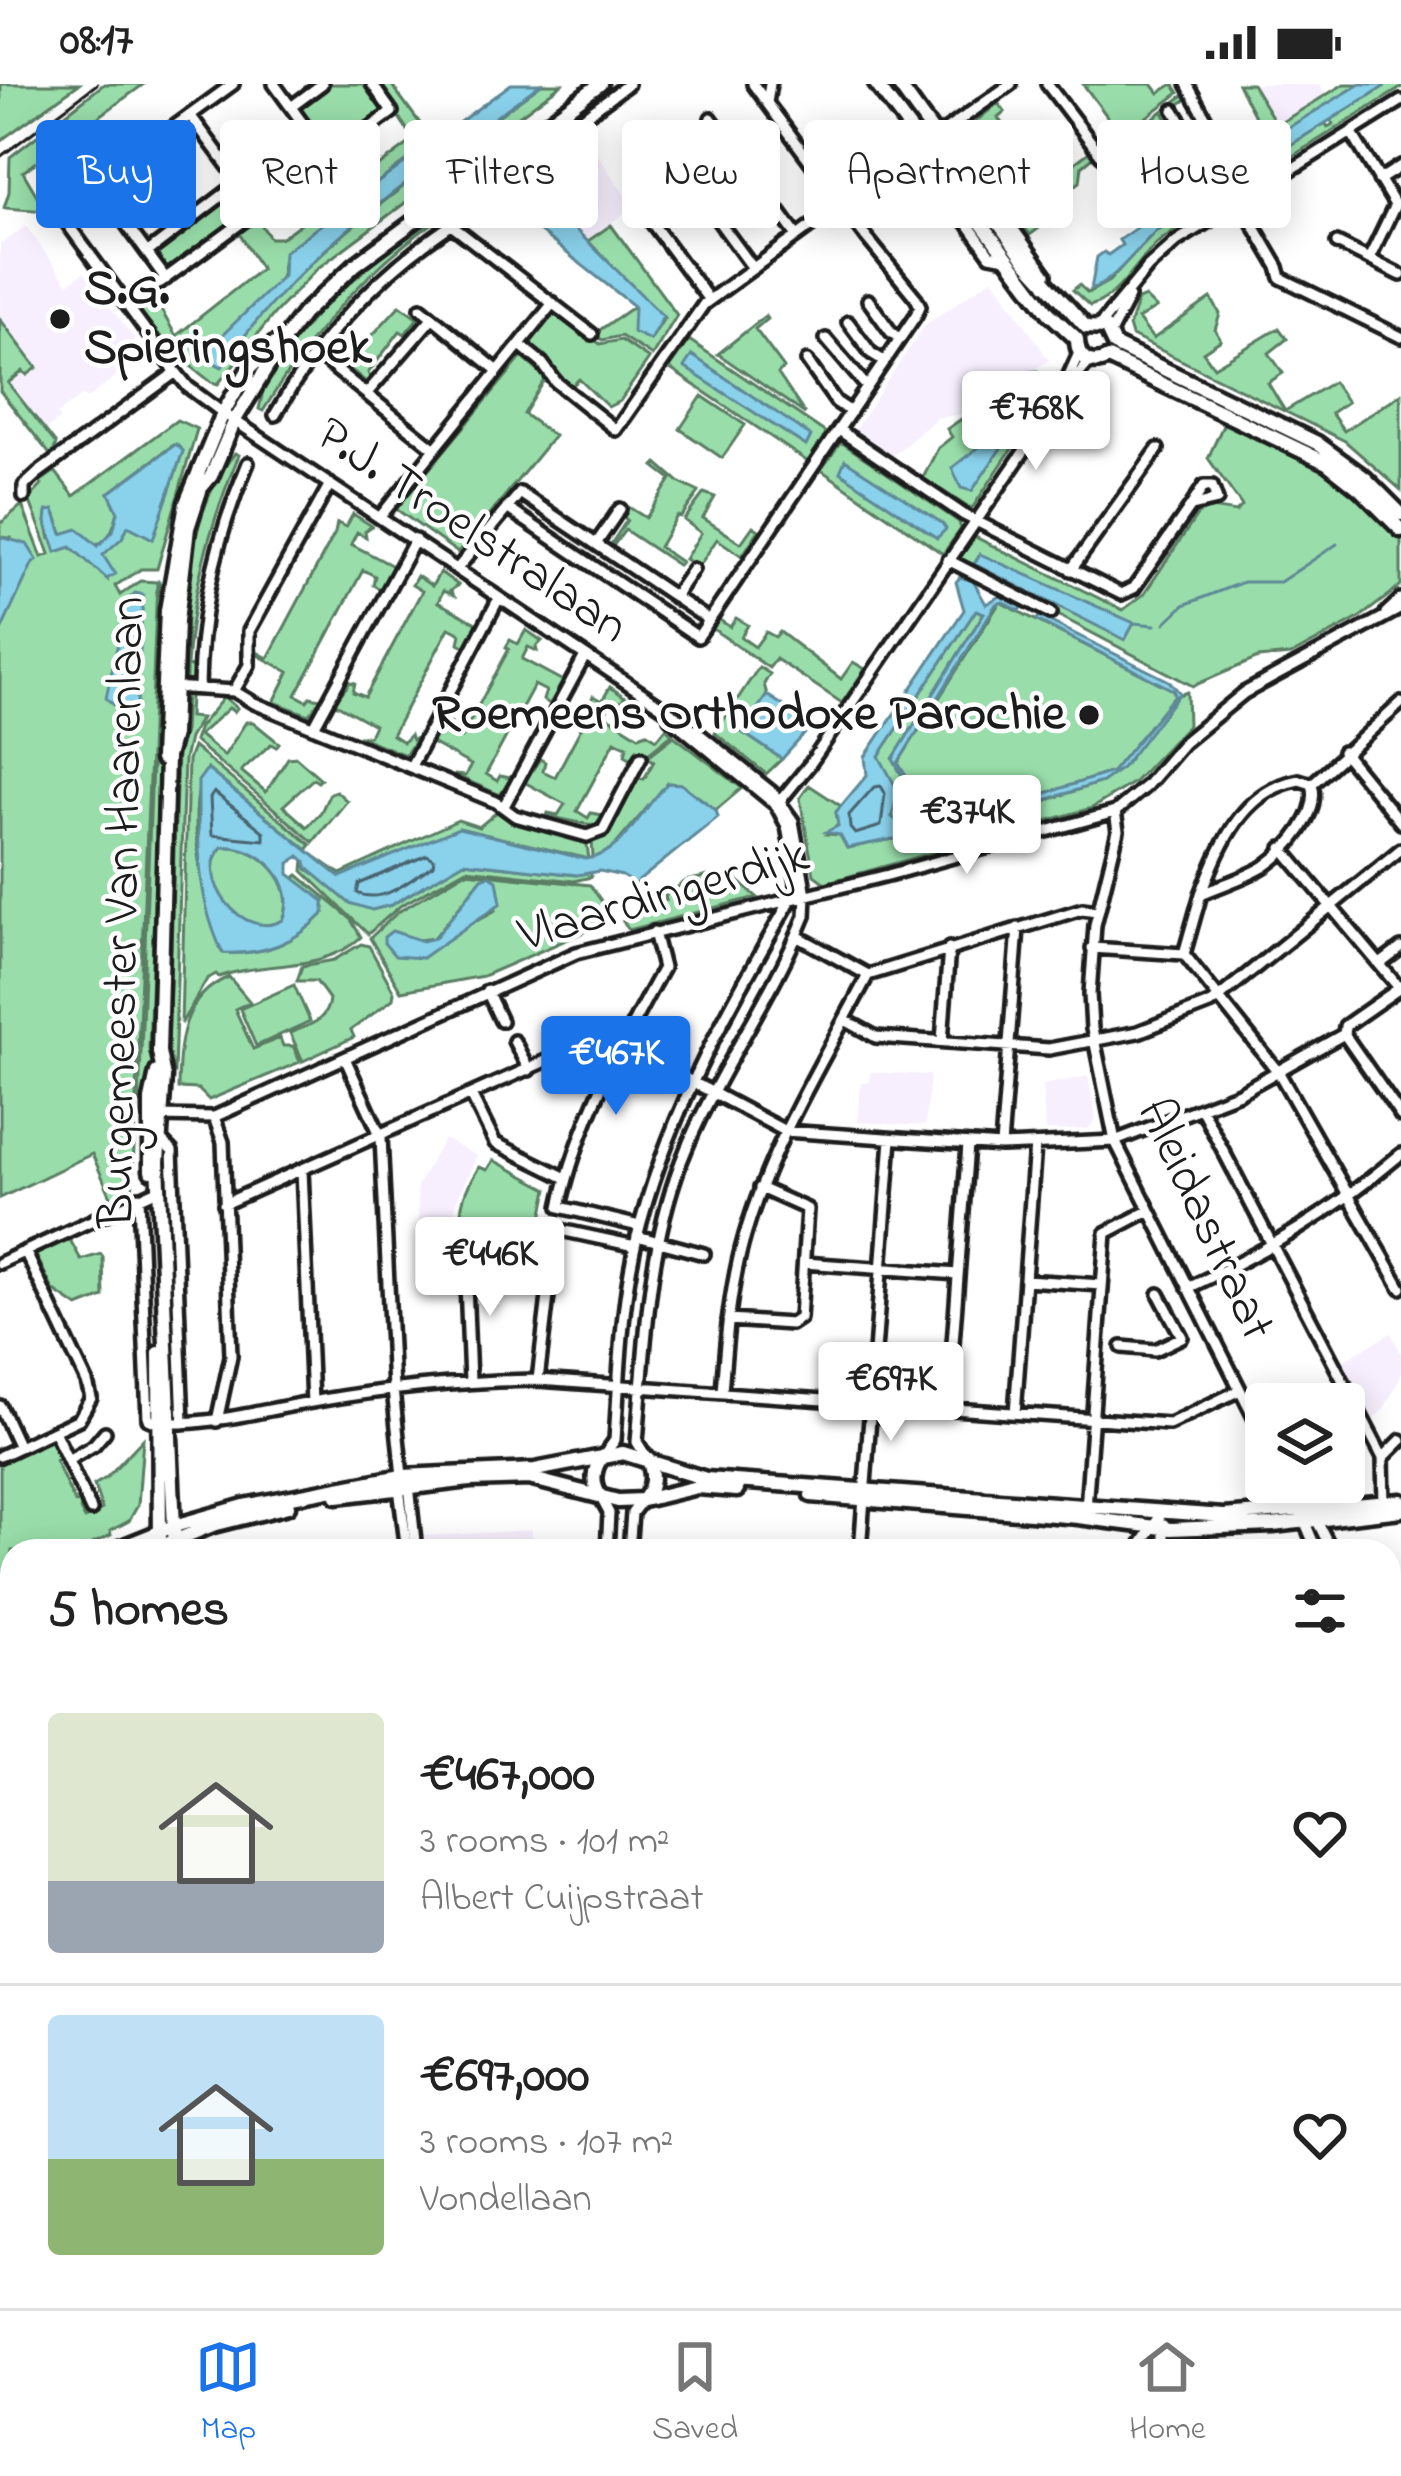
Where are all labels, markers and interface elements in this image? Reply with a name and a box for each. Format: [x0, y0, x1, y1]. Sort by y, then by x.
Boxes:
text: 08:17 [60, 9, 133, 75]
chip: Buy [36, 120, 196, 228]
chip: Rent [220, 120, 380, 228]
chip: Filters [404, 120, 598, 228]
chip: New [622, 120, 780, 228]
chip: Apartment [804, 120, 1073, 228]
chip: House [1097, 120, 1291, 228]
place label: S.G. Spieringshoek [84, 253, 373, 388]
marker: S.G. Spieringshoek [47, 306, 73, 332]
pin: €768K [952, 371, 1120, 473]
text: €768K [989, 381, 1083, 438]
street label: P.J. Troelstralaan [300, 399, 642, 665]
street label: Burgemeester Van Haarenlaan [81, 596, 167, 1230]
place label: Roemeens Orthodoxe Parochie [432, 678, 1066, 753]
marker: Roemeens Orthodoxe Parochie [1076, 702, 1102, 728]
pin: €374K [883, 775, 1051, 877]
text: €374K [920, 785, 1014, 842]
street label: Vlaardingerdijk [509, 820, 818, 974]
pin: €467K [532, 1016, 700, 1118]
text: €467K [568, 1026, 664, 1083]
street label: Aleidastraat [1115, 1087, 1293, 1353]
pin: €446K [406, 1217, 574, 1319]
text: €446K [442, 1227, 538, 1284]
pin: €697K [807, 1342, 975, 1444]
text: €697K [845, 1352, 937, 1409]
map controls [1245, 1383, 1365, 1503]
button: layers [1245, 1383, 1365, 1503]
text: 5 homes [48, 1574, 229, 1649]
icon: filters [1287, 1578, 1353, 1644]
text: €467,000 [420, 1739, 595, 1814]
icon: home [144, 1761, 288, 1905]
icon: heart [1287, 1800, 1353, 1866]
text: 3 rooms · 101 m² [420, 1814, 670, 1871]
text: Albert Cuijpstraat [420, 1871, 704, 1928]
text: €697,000 [420, 2040, 589, 2115]
icon: home [144, 2063, 288, 2207]
icon: heart [1287, 2102, 1353, 2168]
text: 3 rooms · 107 m² [420, 2115, 673, 2172]
text: Vondellaan [420, 2172, 592, 2229]
tab: Map [195, 2334, 261, 2454]
tab: Saved [652, 2334, 738, 2454]
tab: Home [1129, 2334, 1206, 2454]

